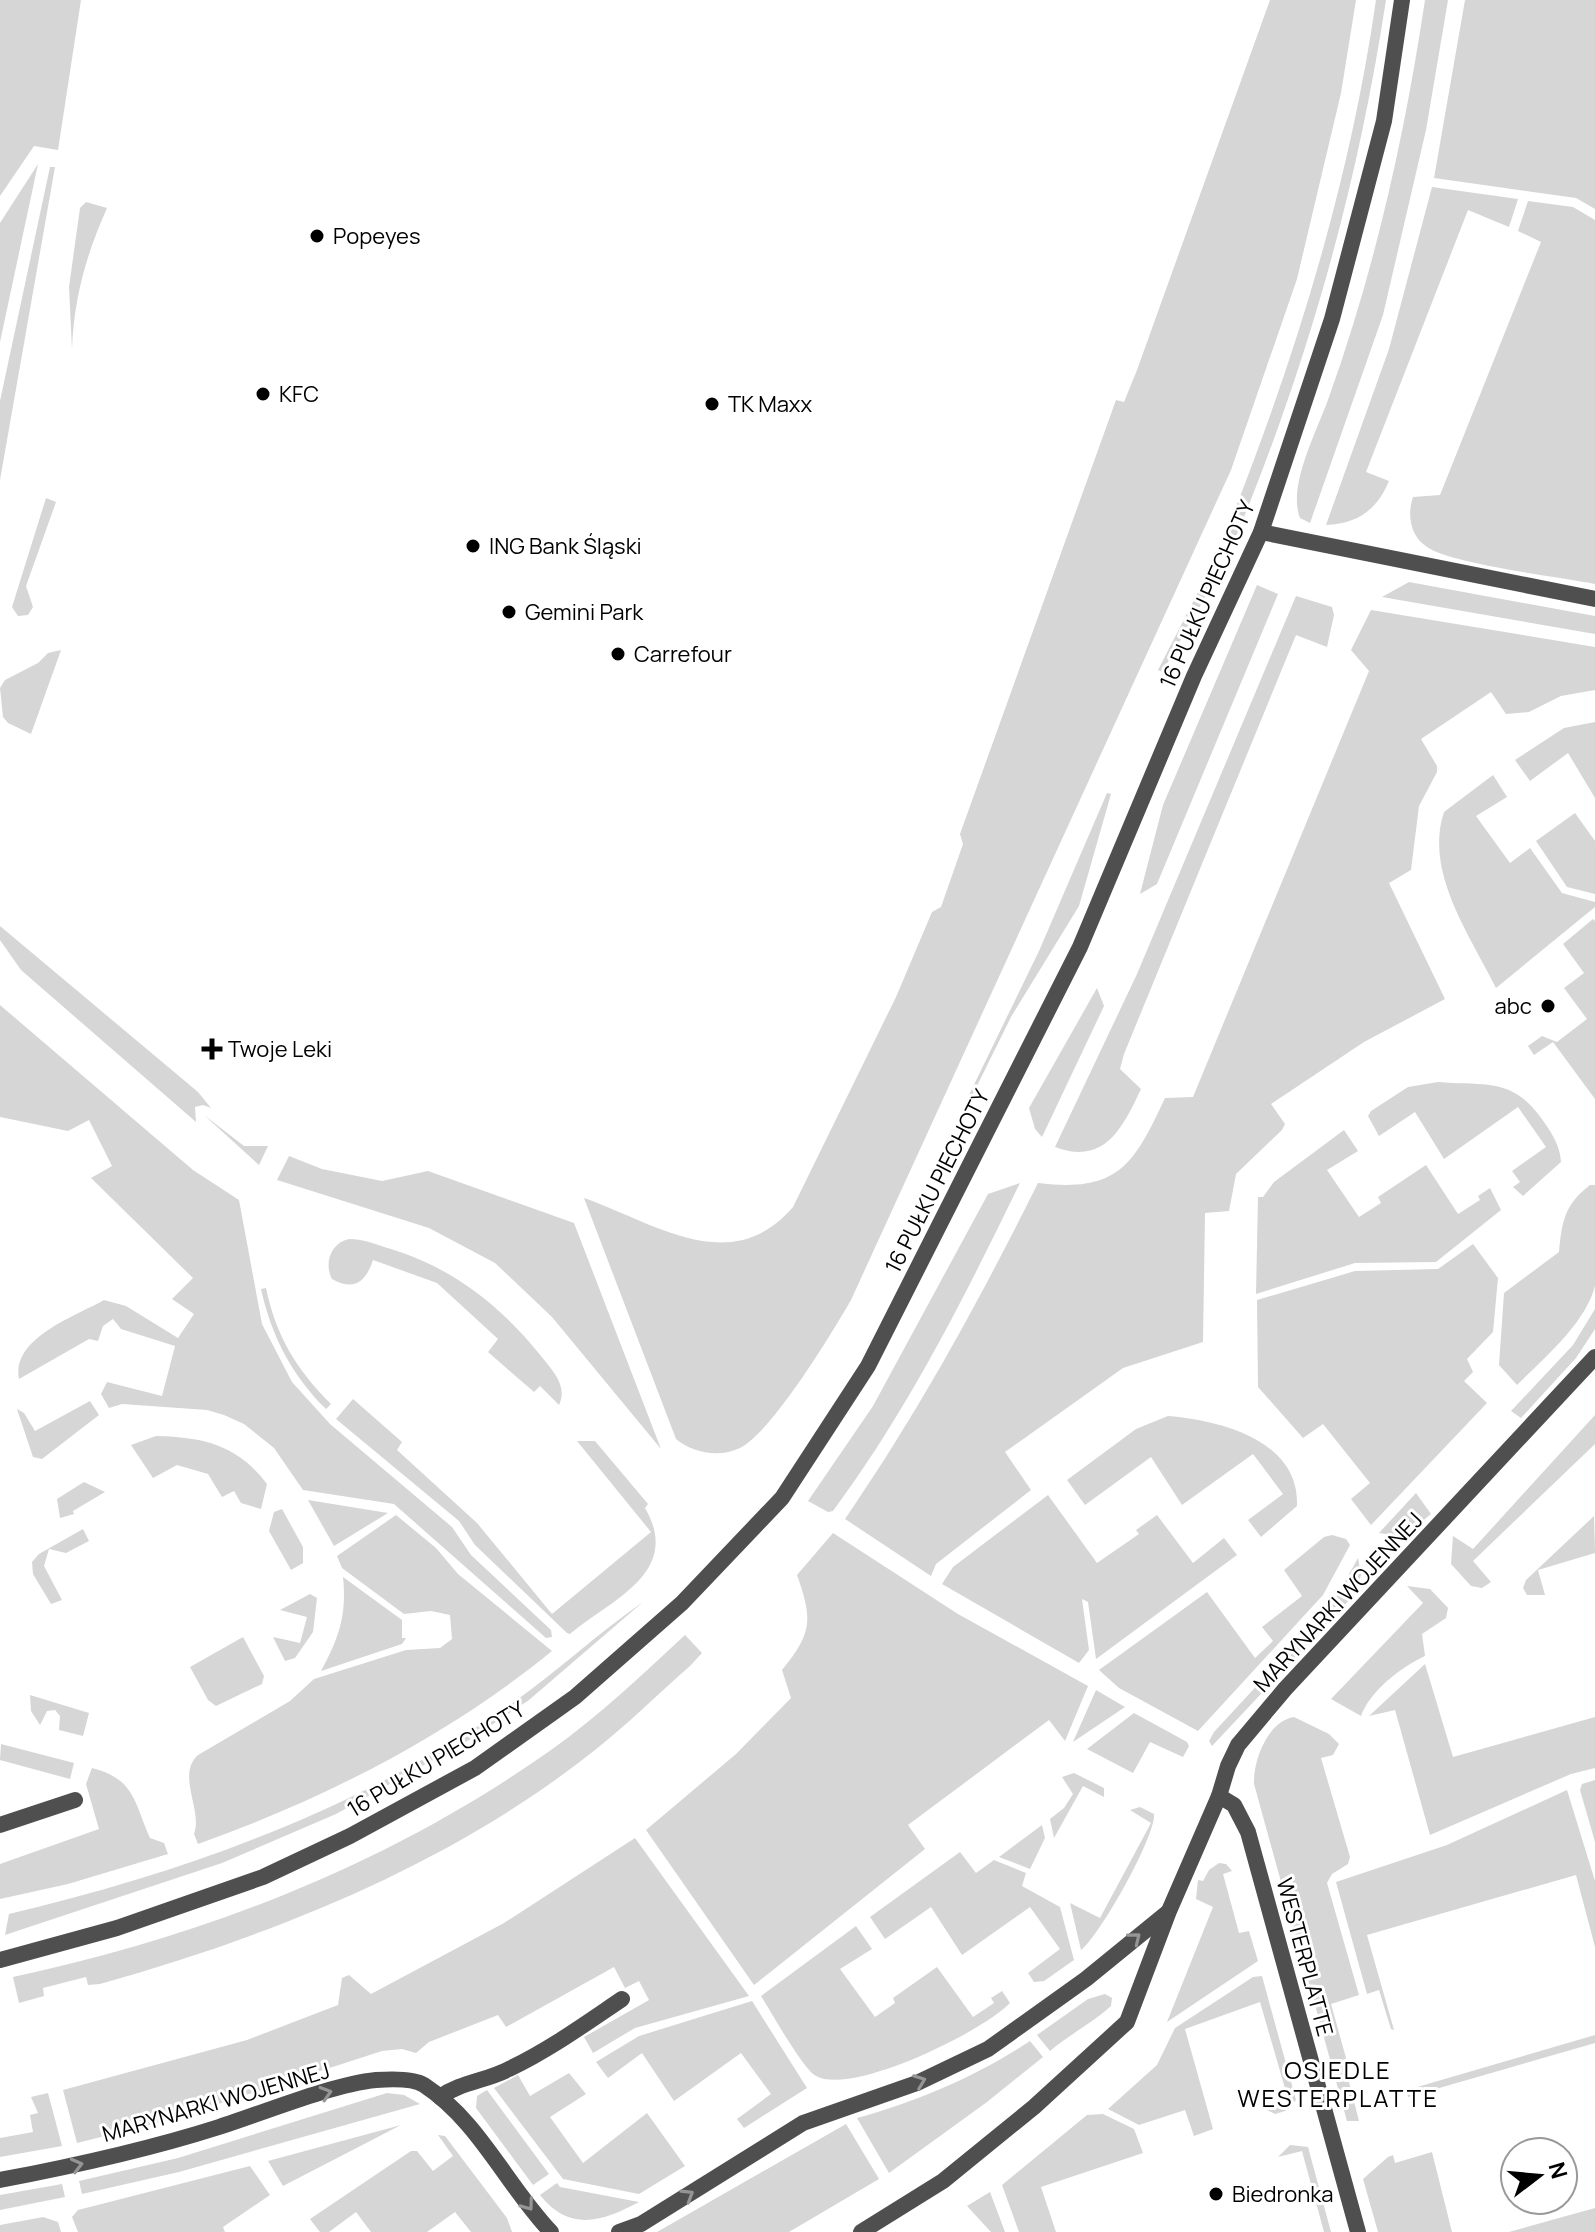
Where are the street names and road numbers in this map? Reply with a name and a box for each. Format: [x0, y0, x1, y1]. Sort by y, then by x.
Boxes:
street label: 16 PUŁKU PIECHOTY [1152, 495, 1262, 693]
street label: 16 PUŁKU PIECHOTY [878, 1083, 997, 1278]
street label: MARYNARKI WOJENNEJ [1247, 1506, 1429, 1698]
street label: 16 PUŁKU PIECHOTY [342, 1694, 531, 1824]
street label: WESTERPLATTE [1269, 1874, 1341, 2040]
street label: MARYNARKI WOJENNEJ [99, 2055, 333, 2149]

